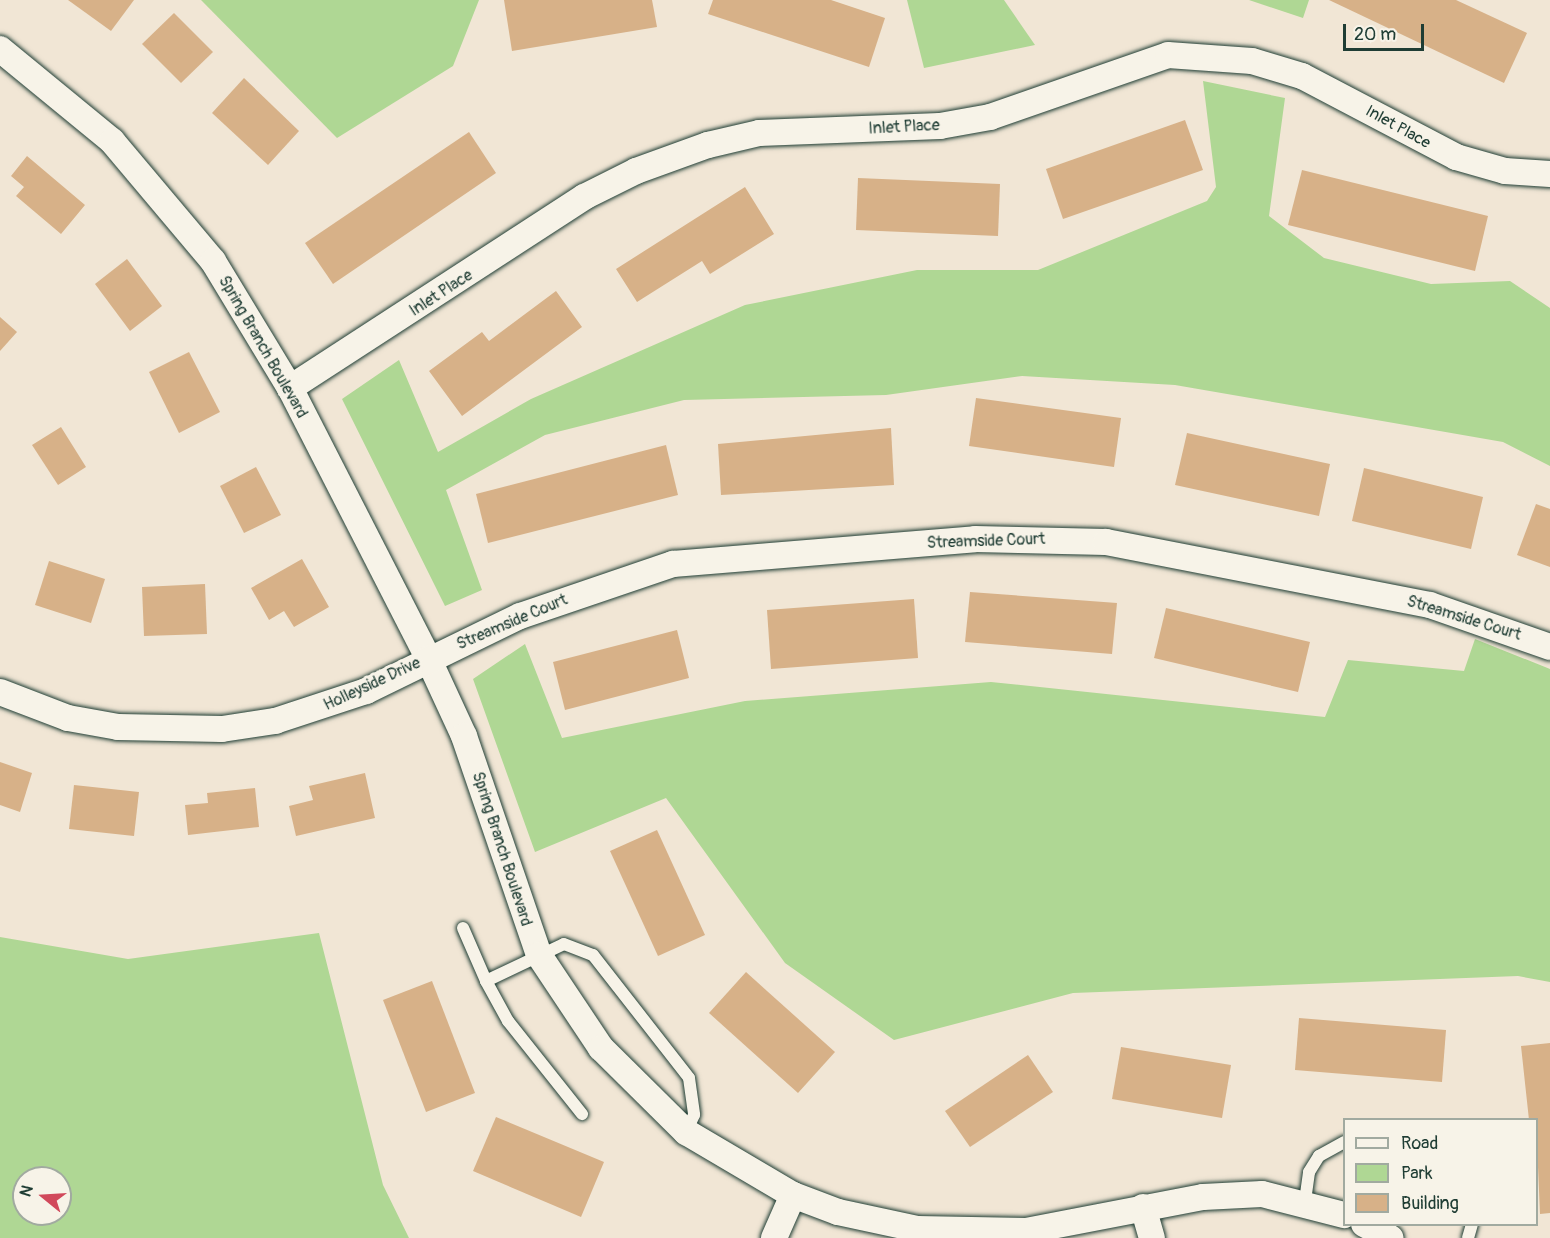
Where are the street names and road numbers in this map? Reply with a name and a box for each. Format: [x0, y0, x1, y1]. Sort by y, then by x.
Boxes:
street label: Inlet Place [1362, 101, 1434, 153]
street label: Inlet Place [868, 116, 940, 138]
street label: Inlet Place [406, 266, 476, 320]
street label: Spring Branch Boulevard [214, 272, 312, 422]
street label: Streamside Court [926, 529, 1046, 553]
street label: Streamside Court [454, 590, 570, 654]
street label: Streamside Court [1405, 591, 1523, 645]
street label: Holleyside Drive [321, 653, 423, 715]
street label: Spring Branch Boulevard [468, 769, 536, 929]

